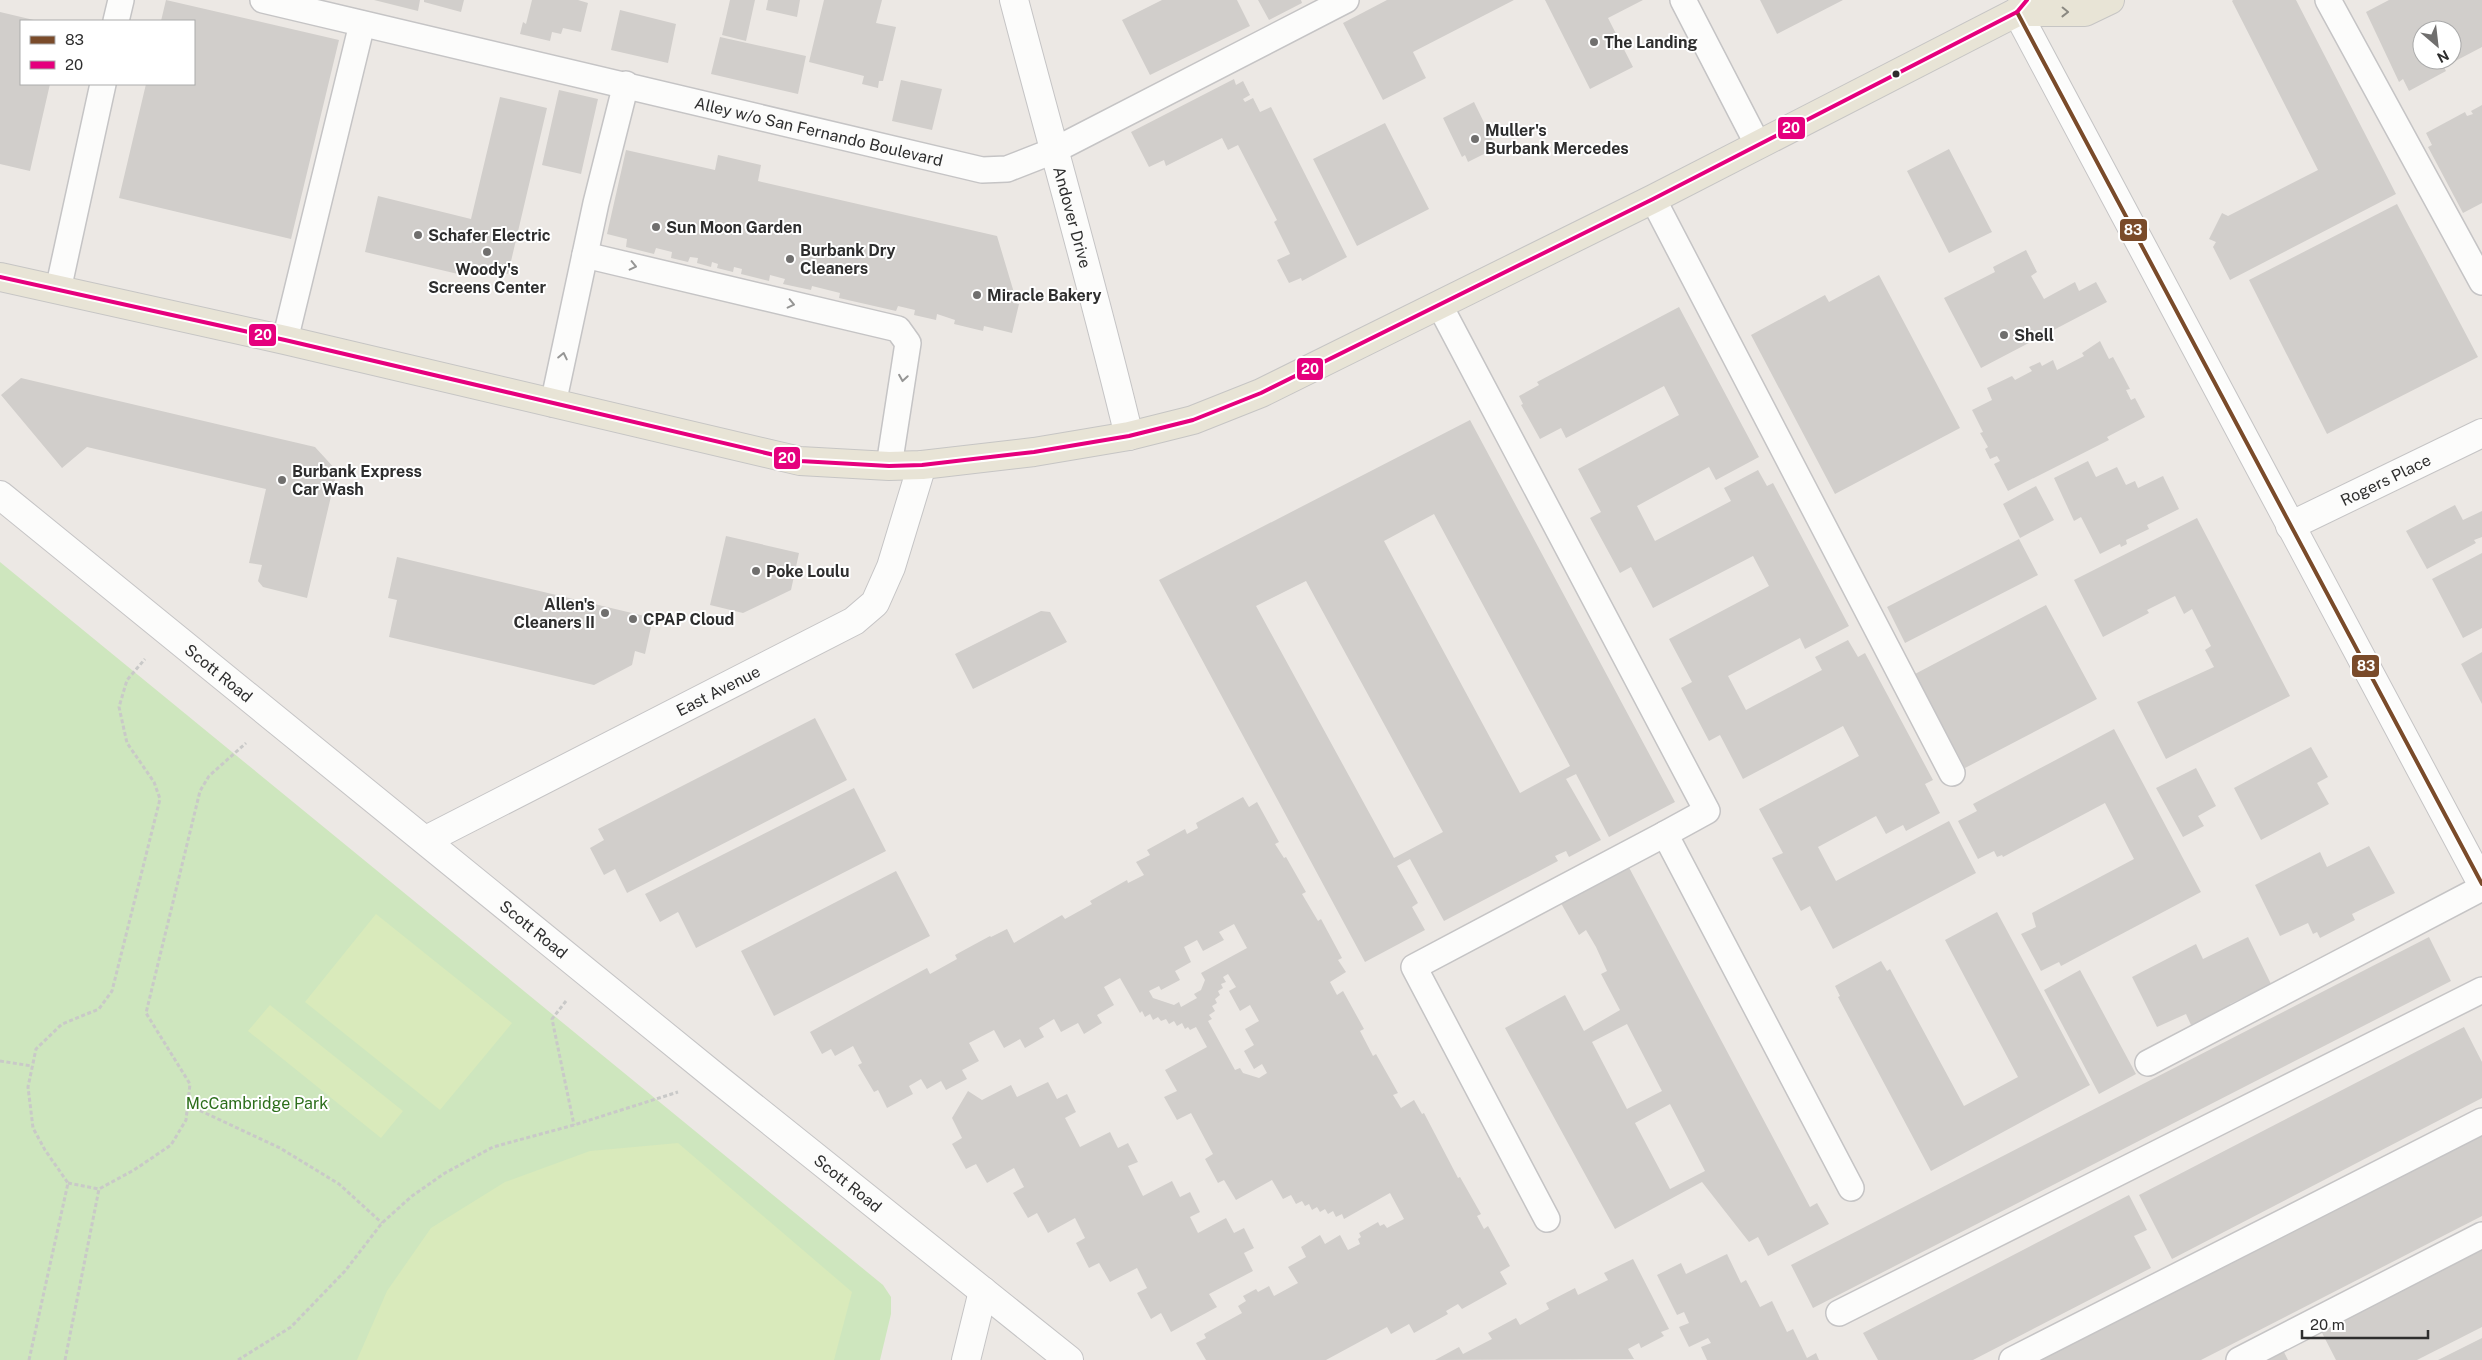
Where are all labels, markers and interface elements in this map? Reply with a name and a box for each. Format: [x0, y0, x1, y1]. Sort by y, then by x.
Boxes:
one-way arrow [2062, 7, 2069, 17]
legend [20, 20, 195, 85]
north arrow [2412, 20, 2462, 70]
text: 83 [65, 31, 84, 48]
place label: The Landing [1604, 33, 1697, 52]
marker: The Landing [1588, 36, 1600, 48]
text: N [2435, 47, 2452, 66]
text: 20 [65, 56, 83, 73]
unlabelled marker [1891, 69, 1901, 79]
street label: Alley w/o San Fernando Boulevard [692, 93, 945, 170]
line badge: 20 [1777, 116, 1806, 140]
text: 20 [1782, 120, 1800, 136]
place label: Muller's Burbank Mercedes [1485, 121, 1629, 158]
marker: Muller's Burbank Mercedes [1469, 133, 1481, 145]
street label: Andover Drive [1049, 164, 1095, 270]
place label: Sun Moon Garden [666, 218, 802, 237]
line badge: 83 [2119, 218, 2148, 242]
marker: Sun Moon Garden [650, 221, 662, 233]
text: 83 [2124, 222, 2142, 238]
place label: Schafer Electric [428, 226, 551, 245]
marker: Schafer Electric [412, 229, 424, 241]
place label: Burbank Dry Cleaners [800, 241, 896, 278]
marker: Woody's Screens Center [481, 246, 493, 258]
marker: Burbank Dry Cleaners [784, 253, 796, 265]
place label: Woody's Screens Center [428, 260, 547, 297]
one-way arrow [628, 260, 637, 271]
place label: Miracle Bakery [987, 286, 1102, 305]
marker: Miracle Bakery [971, 289, 983, 301]
one-way arrow [786, 298, 795, 309]
line badge: 20 [248, 323, 277, 347]
place label: Shell [2014, 326, 2054, 345]
text: 20 [254, 327, 272, 343]
marker: Shell [1998, 329, 2010, 341]
one-way arrow [557, 351, 568, 360]
line badge: 20 [1296, 357, 1324, 381]
text: 20 [1301, 361, 1319, 377]
one-way arrow [898, 373, 908, 382]
line badge: 20 [773, 446, 801, 470]
text: 20 [778, 450, 796, 466]
street label: Rogers Place [2337, 450, 2434, 510]
place label: Burbank Express Car Wash [292, 462, 422, 499]
marker: Burbank Express Car Wash [276, 474, 288, 486]
place label: Poke Loulu [766, 562, 849, 581]
marker: Poke Loulu [750, 565, 762, 577]
place label: Allen's Cleaners II [513, 595, 595, 632]
marker: Allen's Cleaners II [599, 607, 611, 619]
place label: CPAP Cloud [643, 610, 734, 629]
marker: CPAP Cloud [627, 613, 639, 625]
street label: Scott Road [181, 640, 256, 706]
line badge: 83 [2351, 654, 2380, 678]
text: 83 [2357, 658, 2375, 674]
street label: East Avenue [673, 662, 763, 720]
street label: Scott Road [496, 896, 571, 963]
park label: McCambridge Park [186, 1094, 328, 1113]
street label: Scott Road [810, 1151, 885, 1216]
scale bar [2302, 1308, 2428, 1340]
text: 20 m [2310, 1316, 2345, 1333]

